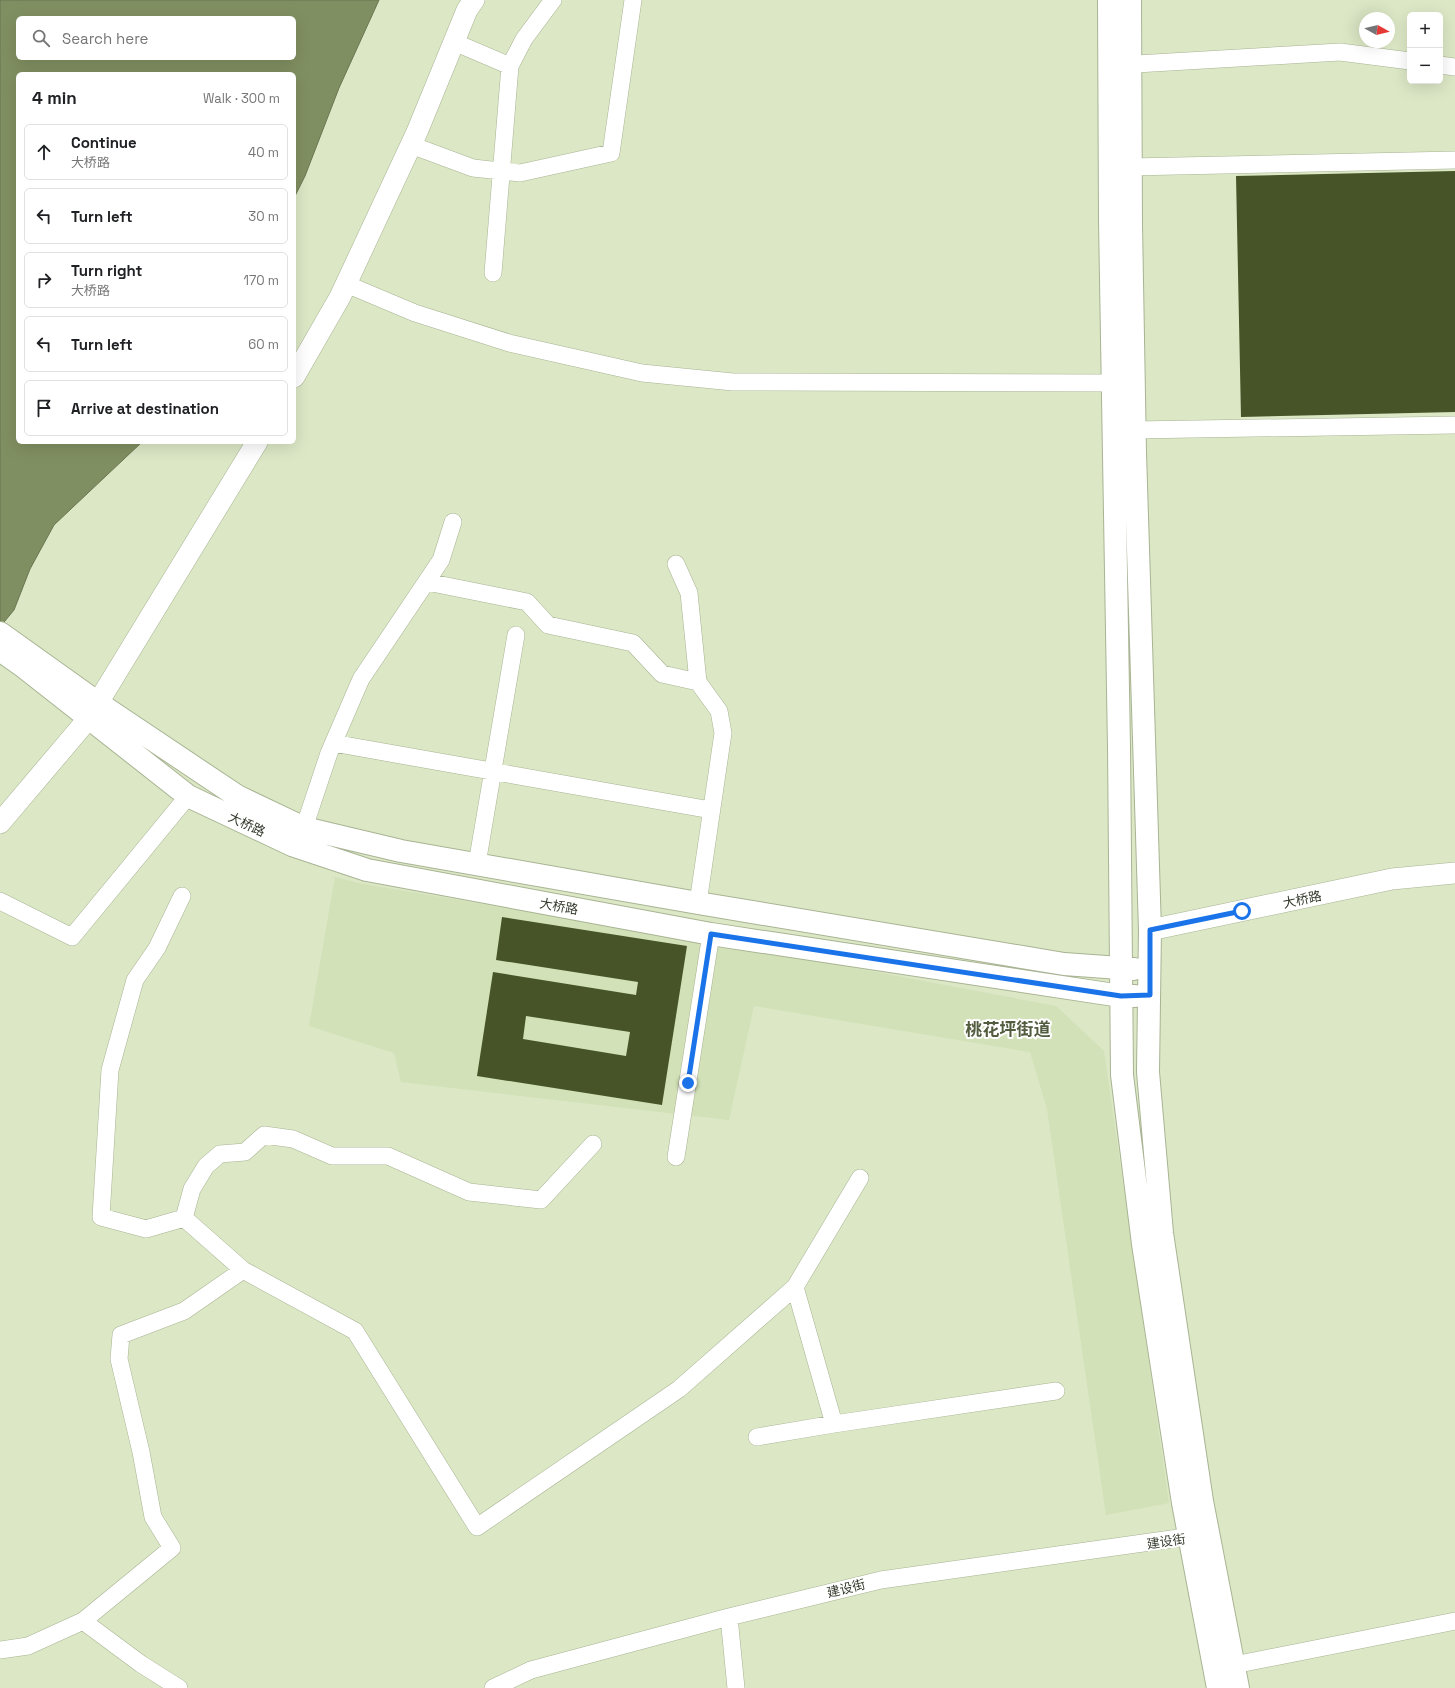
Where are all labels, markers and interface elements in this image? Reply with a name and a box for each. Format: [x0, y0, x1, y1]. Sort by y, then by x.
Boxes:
north arrow [1359, 12, 1395, 48]
map controls [1407, 12, 1443, 84]
button: + [1407, 12, 1443, 48]
search box [16, 16, 296, 60]
icon: search [30, 27, 52, 49]
text: Search here [62, 29, 148, 48]
button: − [1407, 48, 1443, 84]
text: 4 min [32, 87, 77, 109]
text: Walk · 300 m [203, 90, 280, 107]
text: Continue [71, 133, 137, 152]
icon: ahead [33, 141, 55, 163]
text: 40 m [248, 144, 279, 161]
text: 大桥路 [71, 154, 110, 171]
icon: left [33, 205, 55, 227]
text: Turn left [71, 207, 133, 226]
text: 30 m [248, 208, 279, 225]
text: Turn right [71, 261, 142, 280]
icon: right [33, 269, 55, 291]
text: 170 m [243, 272, 279, 289]
text: 大桥路 [71, 282, 110, 299]
icon: left [33, 333, 55, 355]
text: Turn left [71, 335, 133, 354]
text: 60 m [248, 336, 279, 353]
icon: arrive [33, 397, 55, 419]
text: Arrive at destination [71, 399, 219, 418]
street label: 大桥路 [226, 809, 268, 840]
street label: 大桥路 [1281, 887, 1323, 912]
street label: 大桥路 [538, 895, 580, 918]
route start [1233, 902, 1251, 920]
district label: 桃花坪街道 [966, 1018, 1051, 1040]
route end [679, 1074, 697, 1092]
street label: 建设街 [1146, 1530, 1187, 1553]
street label: 建设街 [825, 1576, 867, 1601]

